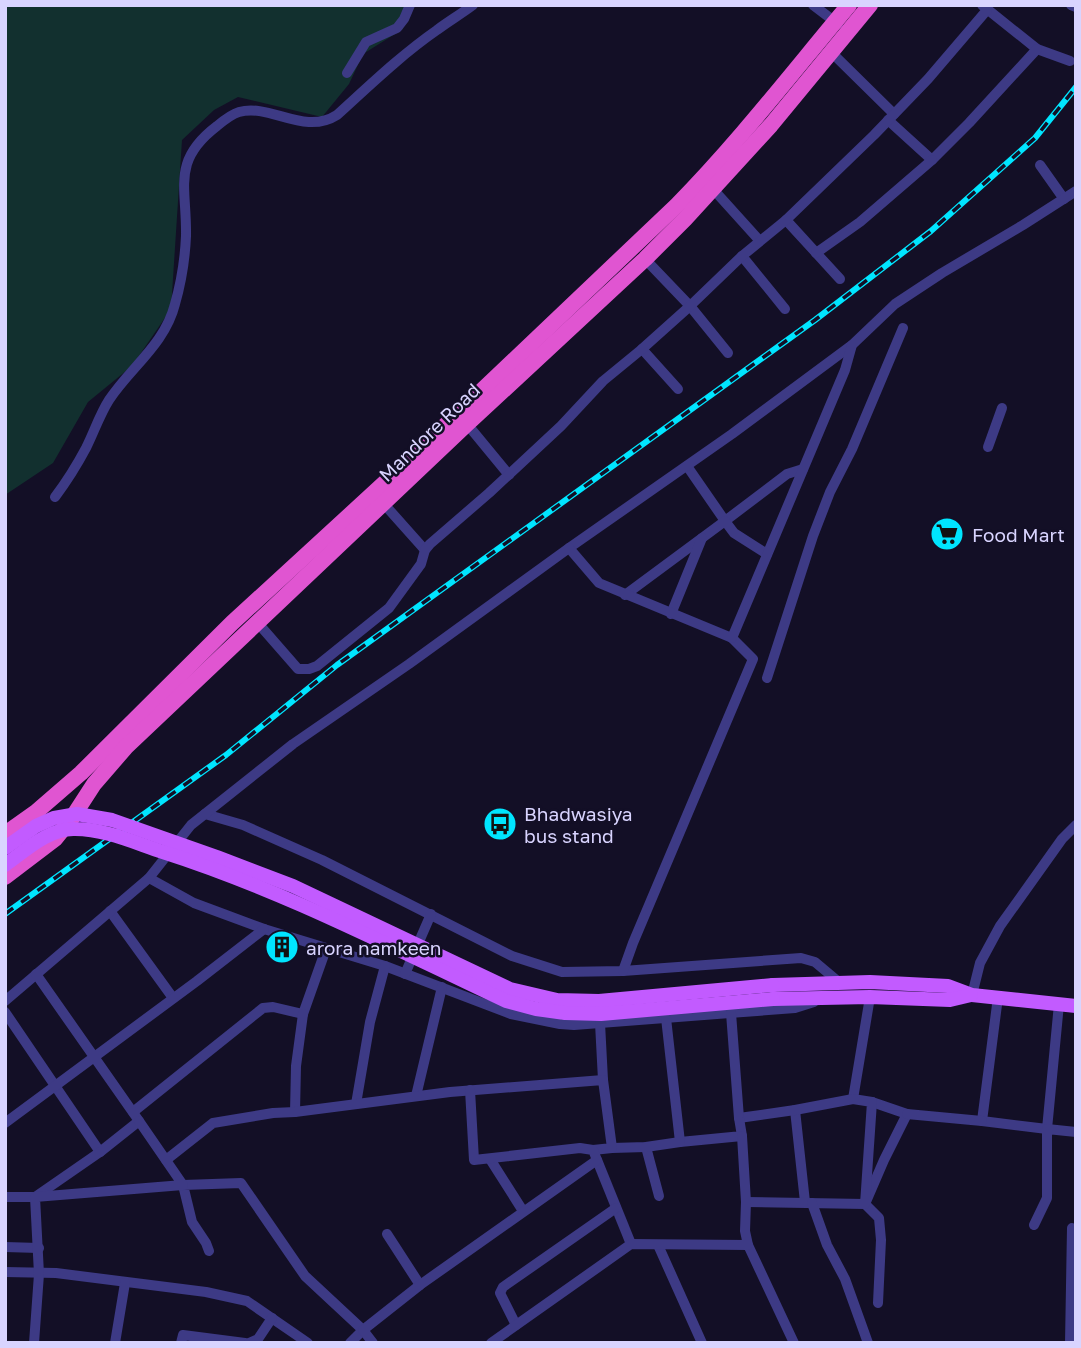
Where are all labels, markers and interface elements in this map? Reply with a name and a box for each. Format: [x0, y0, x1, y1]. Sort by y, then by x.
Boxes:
street label: Mandore Road [374, 378, 484, 486]
supermarket icon: Food Mart [928, 515, 966, 553]
place label: Food Mart [972, 523, 1065, 546]
place label: Bhadwasiya bus stand [524, 802, 633, 847]
bus stop icon: Bhadwasiya bus stand [481, 805, 519, 843]
building icon: arora namkeen [263, 928, 301, 966]
place label: arora namkeen [306, 936, 441, 959]

